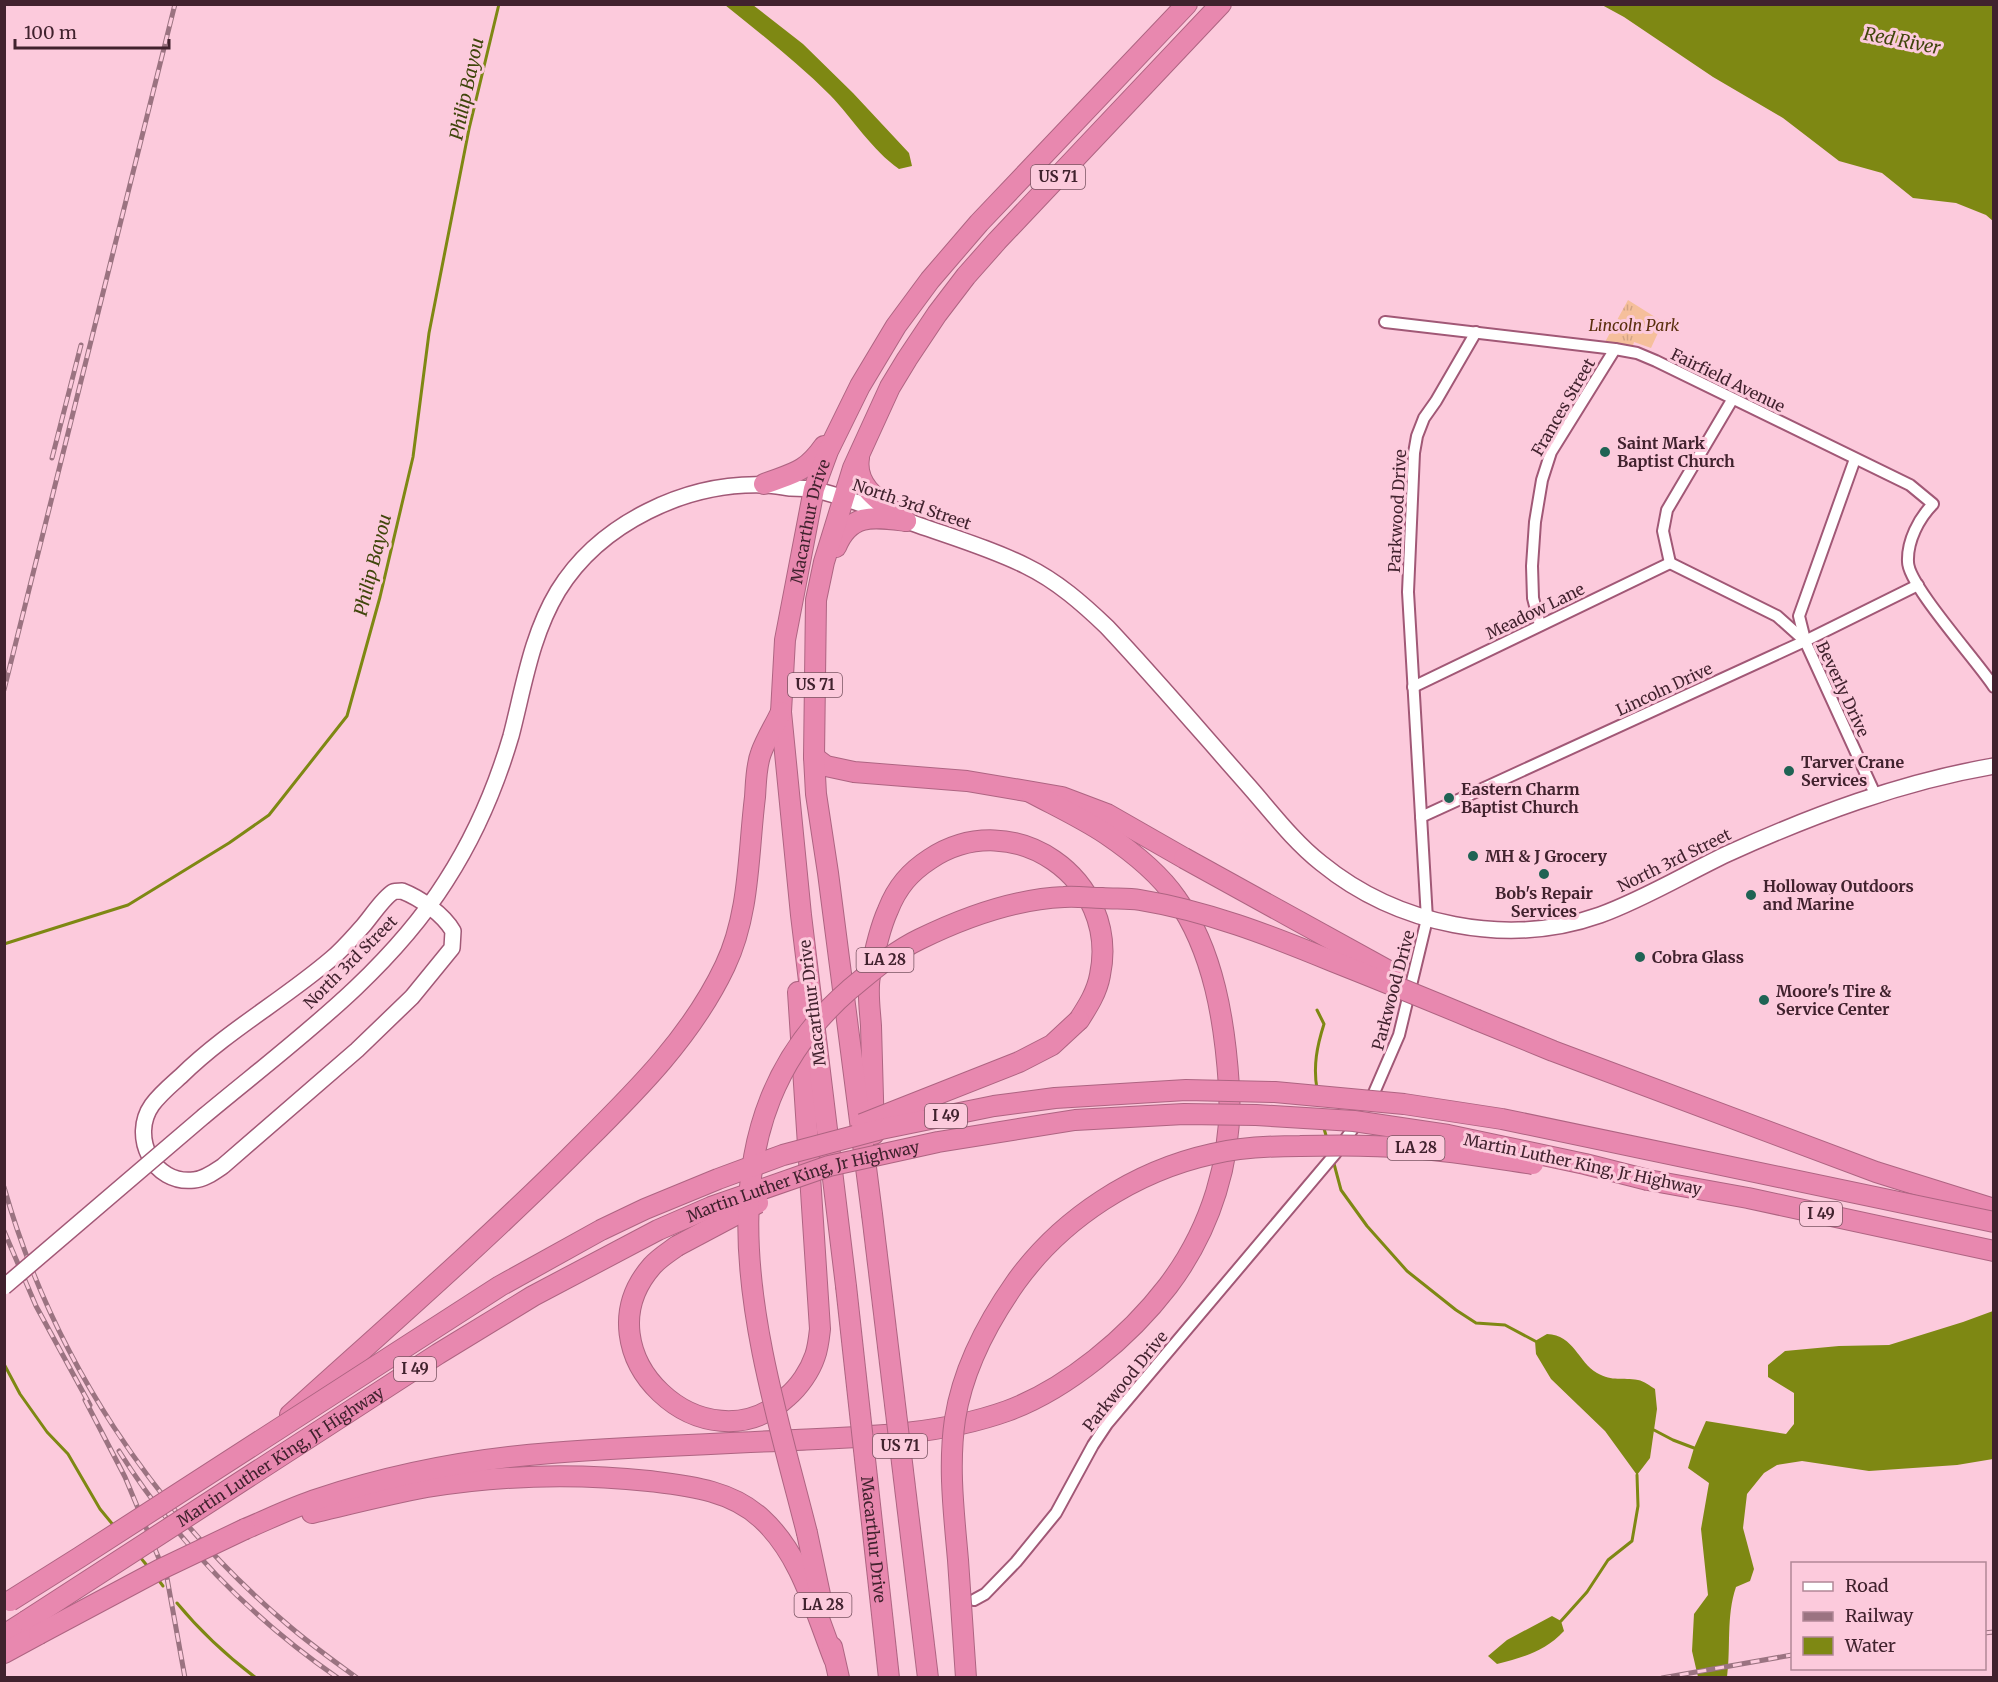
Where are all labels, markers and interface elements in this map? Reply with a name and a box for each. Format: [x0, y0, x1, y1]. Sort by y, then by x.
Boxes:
scale bar [15, 12, 170, 50]
text: 100 m [24, 21, 77, 44]
water label: Red River [1862, 22, 1943, 59]
water label: Philip Bayou [444, 36, 489, 142]
road number: US 71 [1031, 165, 1085, 189]
park label: Lincoln Park [1589, 315, 1680, 335]
street label: Fairfield Avenue [1668, 344, 1788, 416]
street label: Frances Street [1527, 354, 1599, 459]
place label: Saint Mark Baptist Church [1617, 433, 1735, 471]
marker: Saint Mark Baptist Church [1598, 445, 1612, 459]
street label: Parkwood Drive [1384, 449, 1410, 573]
street label: Macarthur Drive [786, 456, 834, 585]
street label: North 3rd Street [850, 474, 975, 534]
water label: Philip Bayou [349, 512, 396, 618]
street label: Meadow Lane [1483, 579, 1587, 643]
street label: Beverly Drive [1812, 638, 1874, 740]
street label: Lincoln Drive [1613, 658, 1715, 720]
road number: US 71 [788, 673, 842, 697]
place label: Tarver Crane Services [1801, 752, 1904, 790]
marker: Tarver Crane Services [1782, 764, 1796, 778]
place label: Eastern Charm Baptist Church [1461, 779, 1579, 817]
marker: Eastern Charm Baptist Church [1442, 791, 1456, 805]
street label: North 3rd Street [1614, 824, 1735, 896]
place label: MH & J Grocery [1485, 846, 1608, 866]
marker: MH & J Grocery [1466, 849, 1480, 863]
marker: Bob's Repair Services [1537, 867, 1551, 881]
place label: Holloway Outdoors and Marine [1763, 876, 1914, 914]
place label: Bob's Repair Services [1495, 883, 1594, 921]
marker: Holloway Outdoors and Marine [1744, 888, 1758, 902]
street label: North 3rd Street [299, 911, 401, 1013]
street label: Parkwood Drive [1367, 928, 1419, 1052]
street label: Macarthur Drive [794, 939, 830, 1067]
place label: Cobra Glass [1652, 947, 1744, 967]
road number: LA 28 [856, 948, 914, 972]
marker: Cobra Glass [1633, 950, 1647, 964]
place label: Moore's Tire & Service Center [1776, 981, 1892, 1019]
marker: Moore's Tire & Service Center [1757, 993, 1771, 1007]
road number: I 49 [925, 1104, 967, 1128]
street label: Martin Luther King, Jr Highway [1462, 1129, 1704, 1199]
street label: Martin Luther King, Jr Highway [683, 1136, 922, 1226]
road number: LA 28 [1388, 1136, 1444, 1160]
road number: I 49 [1800, 1202, 1842, 1226]
street label: Parkwood Drive [1078, 1327, 1172, 1435]
road number: I 49 [394, 1357, 436, 1381]
street label: Martin Luther King, Jr Highway [173, 1381, 388, 1531]
road number: US 71 [873, 1434, 927, 1458]
street label: Macarthur Drive [857, 1475, 891, 1604]
legend [1791, 1562, 1986, 1670]
text: Road [1845, 1574, 1889, 1597]
road number: LA 28 [794, 1593, 852, 1617]
text: Railway [1845, 1604, 1914, 1627]
text: Water [1844, 1634, 1896, 1657]

